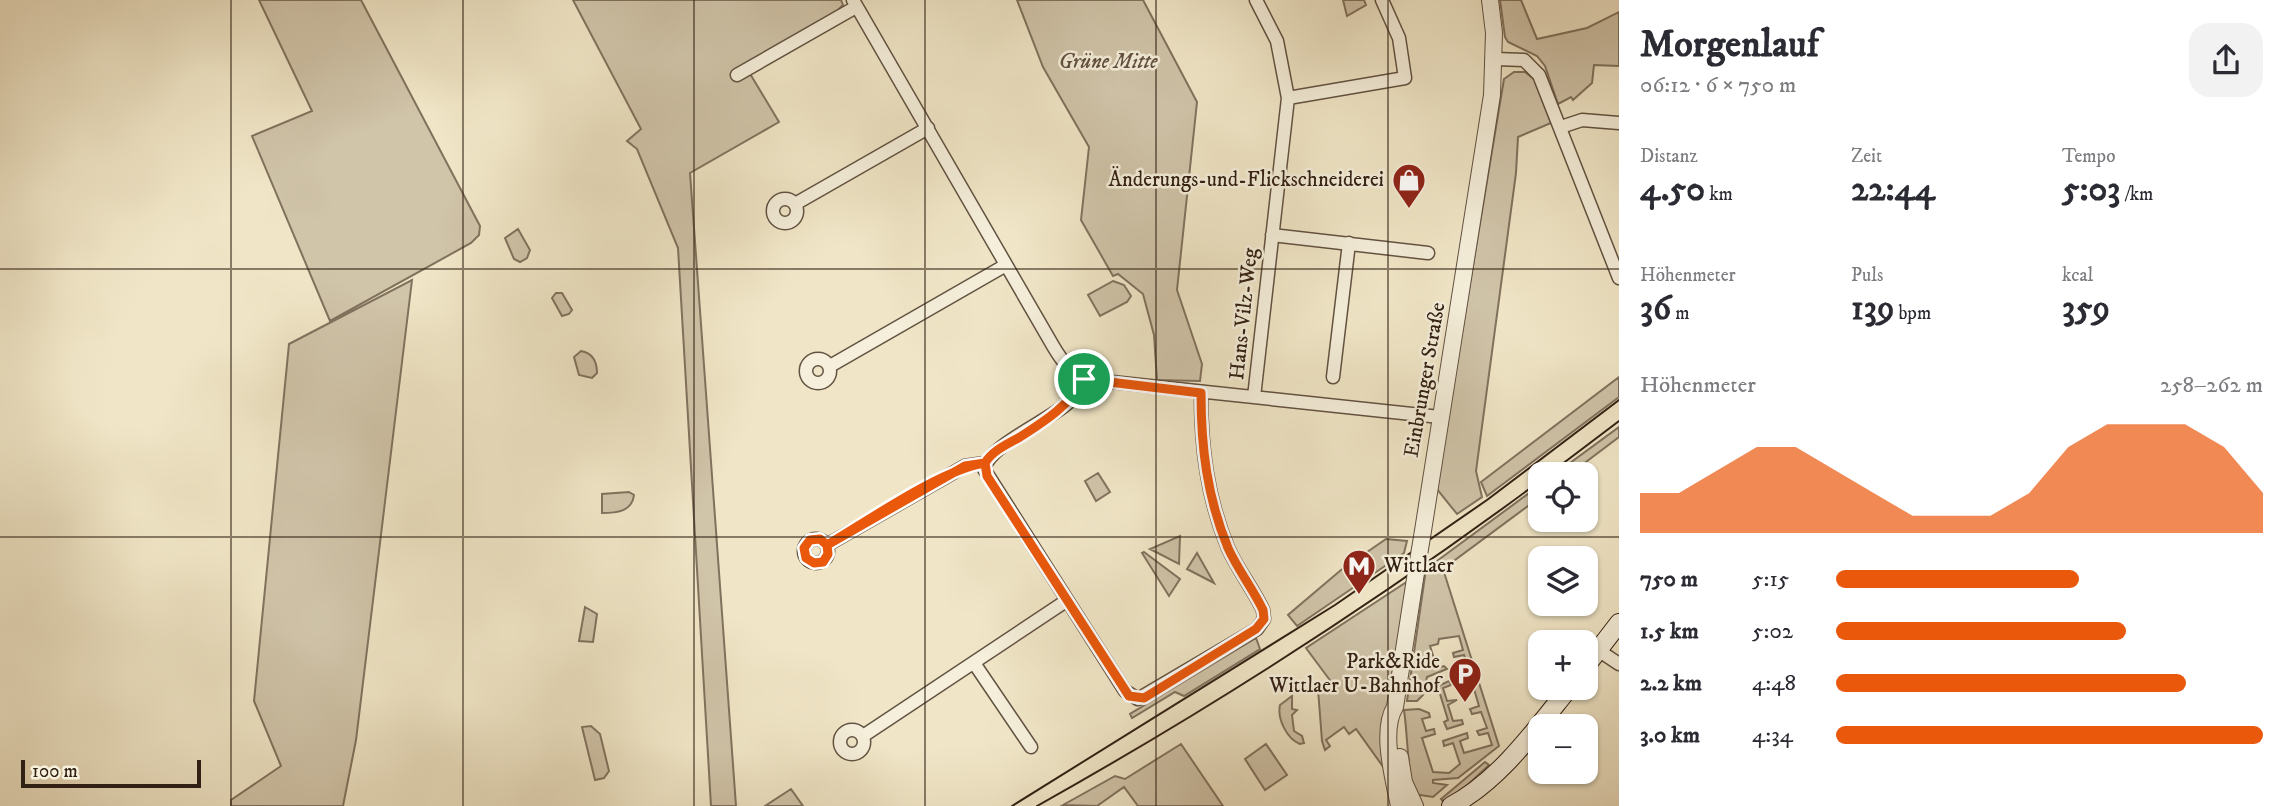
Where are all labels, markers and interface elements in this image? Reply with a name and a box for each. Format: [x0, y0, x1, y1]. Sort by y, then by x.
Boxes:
text: Morgenlauf [1640, 21, 1819, 69]
button: share [2189, 23, 2263, 97]
park label: Grüne Mitte [1059, 49, 1158, 75]
text: 06:12 · 6 × 750 m [1640, 71, 1796, 100]
text: Distanz [1640, 145, 1698, 168]
text: Zeit [1851, 145, 1882, 168]
text: Tempo [2062, 145, 2115, 168]
shop icon: Änderungs-und-Flickschneiderei [1390, 161, 1428, 210]
place label: Änderungs-und-Flickschneiderei [1109, 166, 1384, 193]
text: 4.50 [1640, 168, 1705, 212]
text: 22:44 [1851, 168, 1935, 212]
text: 5:03 [2062, 168, 2120, 212]
text: km [1705, 183, 1733, 206]
text: /km [2120, 183, 2153, 206]
street label: Hans-Vilz-Weg [1224, 246, 1264, 381]
text: Höhenmeter [1640, 264, 1736, 287]
text: Puls [1851, 264, 1883, 287]
text: kcal [2062, 264, 2093, 287]
text: 36 [1640, 287, 1671, 331]
text: 139 [1851, 287, 1894, 331]
text: 359 [2062, 287, 2110, 331]
street label: Einbrunger Straße [1399, 300, 1451, 460]
text: m [1671, 302, 1690, 325]
text: bpm [1894, 302, 1931, 325]
pin [1054, 349, 1114, 409]
icon: arrive [1065, 360, 1103, 398]
text: Höhenmeter [1640, 371, 1756, 400]
text: 258–262 m [2160, 371, 2263, 400]
map controls [1528, 462, 1598, 784]
button: locate [1528, 462, 1598, 532]
button: layers [1528, 546, 1598, 616]
metro station icon: Wittlaer [1340, 547, 1378, 596]
place label: Wittlaer [1383, 553, 1454, 579]
text: 750 m [1640, 565, 1698, 594]
text: 5:15 [1752, 565, 1789, 594]
text: 1.5 km [1640, 617, 1699, 646]
text: 5:02 [1752, 617, 1793, 646]
button: + [1528, 630, 1598, 700]
place label: Park&Ride Wittlaer U-Bahnhof [1268, 649, 1443, 699]
parking icon: Park&Ride Wittlaer U-Bahnhof [1446, 655, 1484, 704]
text: 2.2 km [1640, 669, 1702, 698]
text: 4:48 [1752, 669, 1796, 698]
button: − [1528, 714, 1598, 784]
text: 3.0 km [1640, 721, 1700, 750]
text: 4:34 [1752, 721, 1793, 750]
scale bar [21, 757, 201, 789]
text: 100 m [32, 760, 78, 783]

